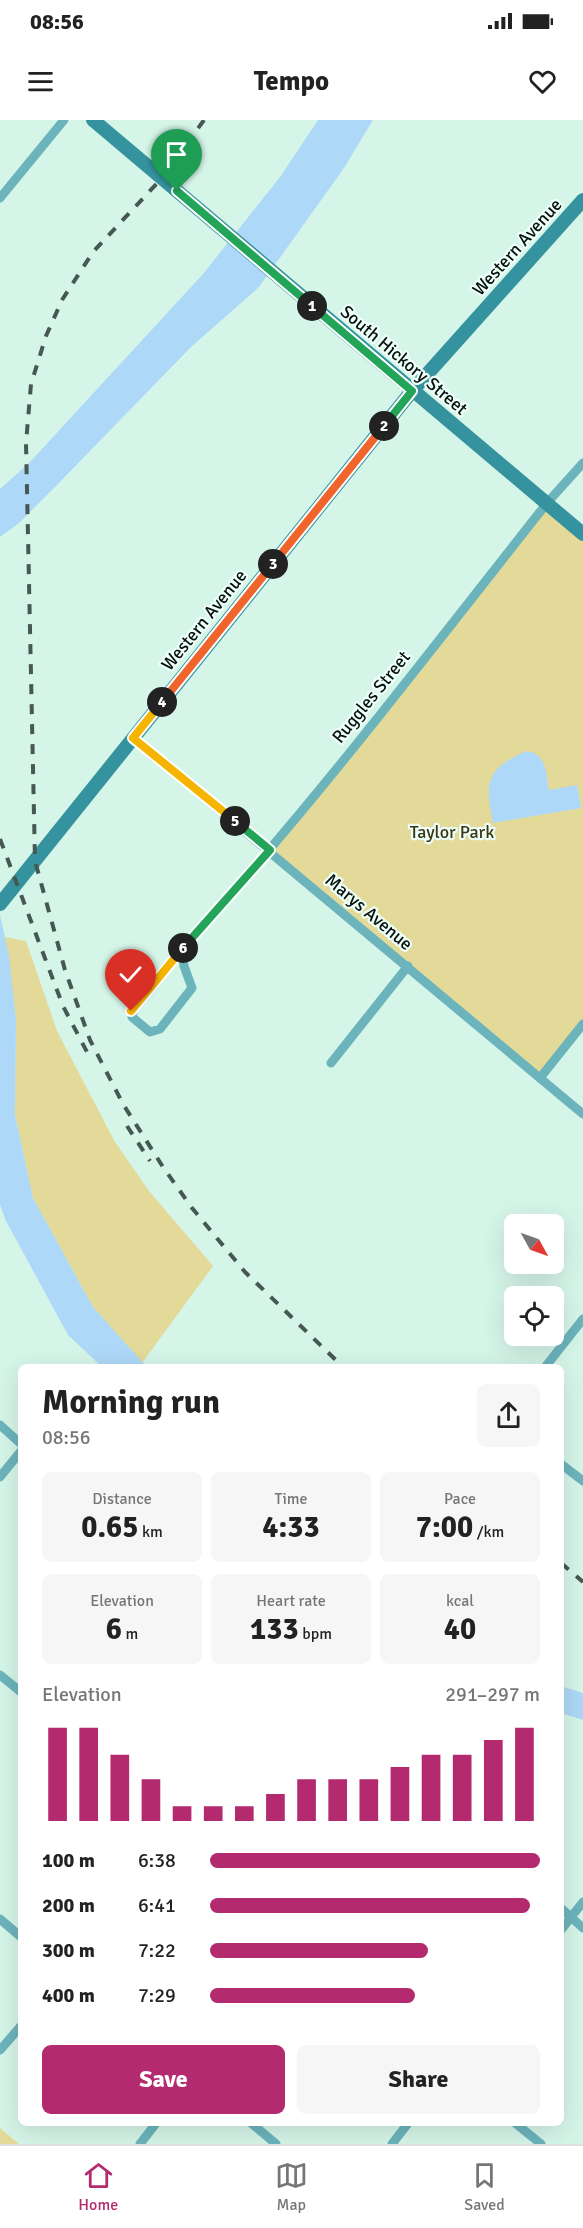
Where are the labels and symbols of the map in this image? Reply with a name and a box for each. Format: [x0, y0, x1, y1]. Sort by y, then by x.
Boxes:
pin [151, 129, 202, 191]
street label: Western Avenue [468, 194, 566, 300]
pin: 1 [297, 291, 327, 321]
street label: South Hickory Street [336, 300, 472, 420]
pin: 2 [369, 411, 399, 441]
pin: 3 [258, 549, 288, 579]
street label: Western Avenue [157, 565, 251, 675]
street label: Ruggles Street [327, 647, 415, 747]
pin: 4 [147, 687, 177, 717]
pin: 5 [220, 806, 250, 836]
park label: Taylor Park [410, 821, 494, 843]
street label: Marys Avenue [321, 869, 417, 955]
pin: 6 [168, 933, 198, 963]
pin [105, 949, 156, 1011]
north arrow [504, 1214, 564, 1274]

